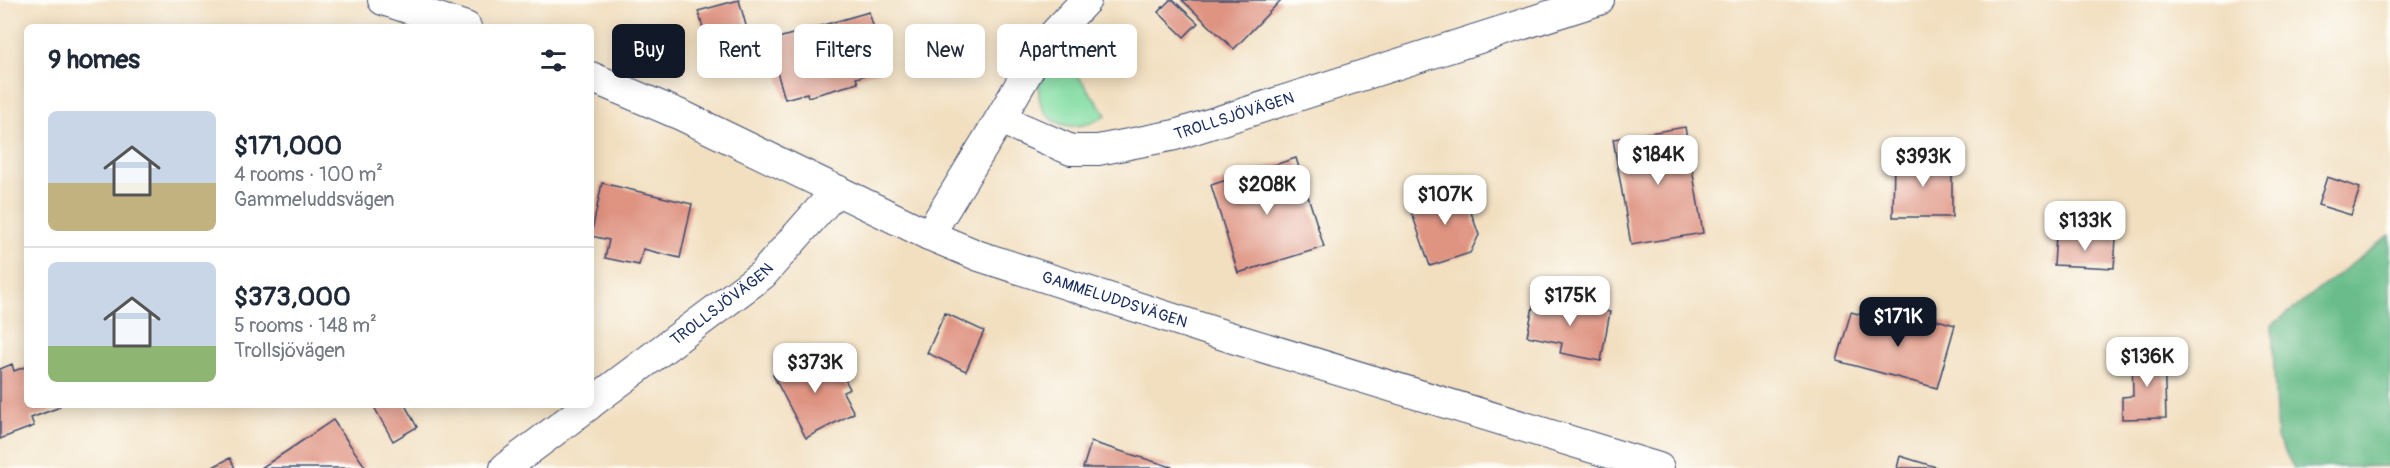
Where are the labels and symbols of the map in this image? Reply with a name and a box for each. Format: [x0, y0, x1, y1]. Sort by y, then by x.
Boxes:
street label: TROLLSJÖVÄGEN [1172, 88, 1297, 145]
pin: $184K [1616, 135, 1700, 186]
pin: $393K [1881, 137, 1965, 188]
pin: $208K [1225, 165, 1309, 216]
pin: $107K [1403, 175, 1487, 226]
pin: $133K [2043, 201, 2127, 252]
street label: TROLLSJÖVÄGEN [666, 259, 778, 350]
street label: GAMMELUDDSVÄGEN [1039, 267, 1190, 333]
pin: $175K [1528, 276, 1612, 327]
pin: $171K [1856, 297, 1940, 348]
pin: $136K [2105, 337, 2189, 388]
pin: $373K [773, 343, 857, 394]

